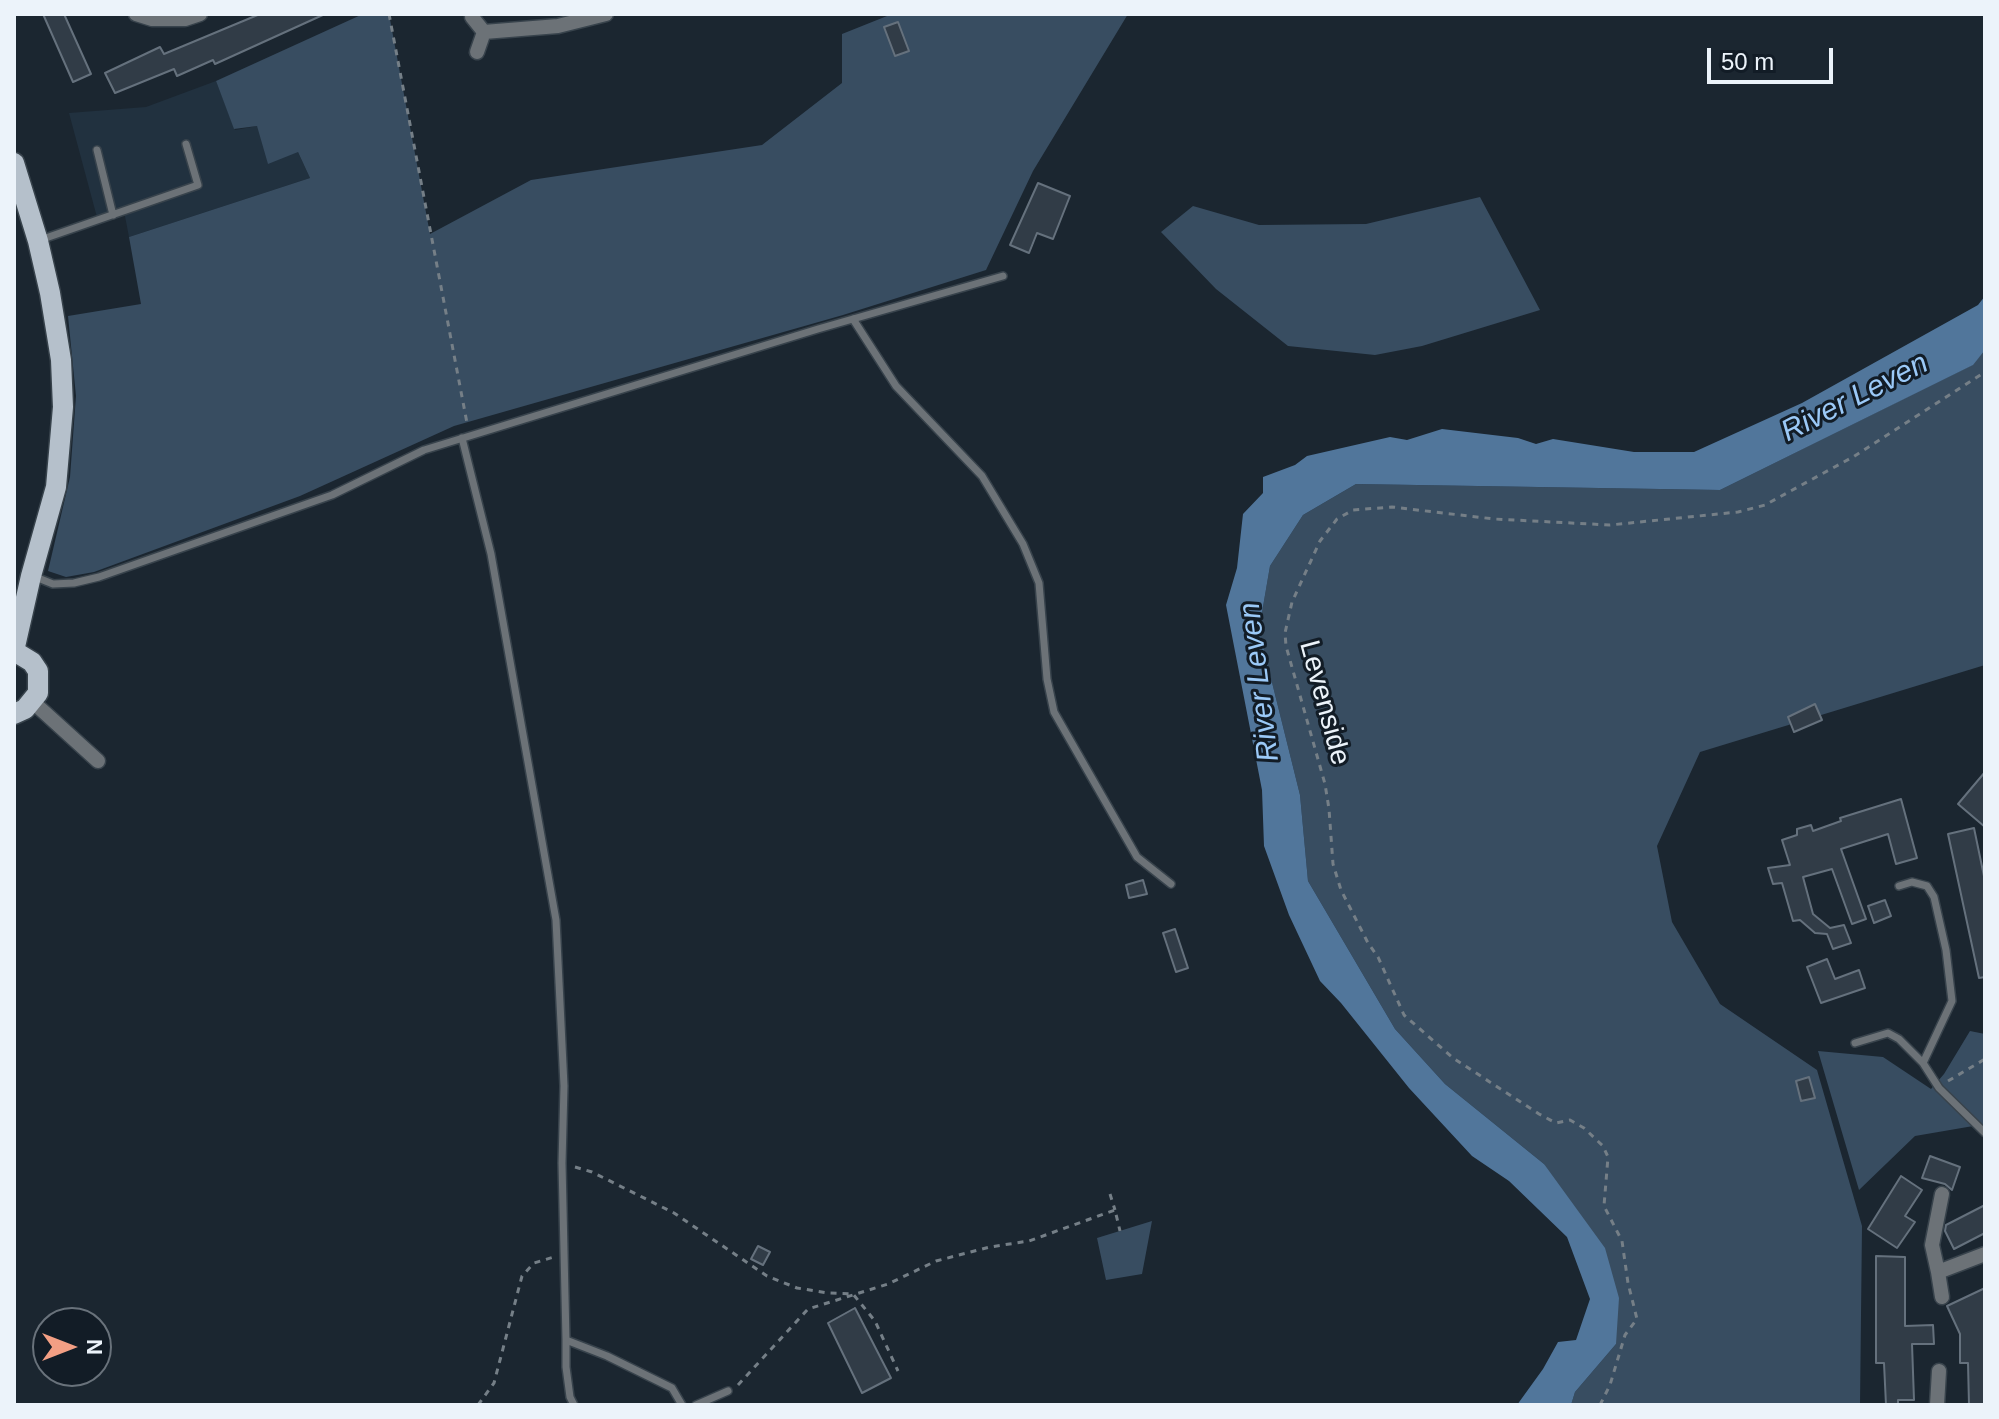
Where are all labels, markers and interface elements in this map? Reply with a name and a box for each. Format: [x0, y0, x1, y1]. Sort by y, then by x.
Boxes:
scale bar [1711, 32, 1837, 82]
text: 50 m [1721, 48, 1774, 75]
water label: River Leven [1776, 346, 1934, 450]
water label: River Leven [1232, 600, 1288, 764]
street label: Levenside [1291, 637, 1357, 769]
north arrow [32, 1307, 112, 1387]
text: N [82, 1339, 107, 1355]

